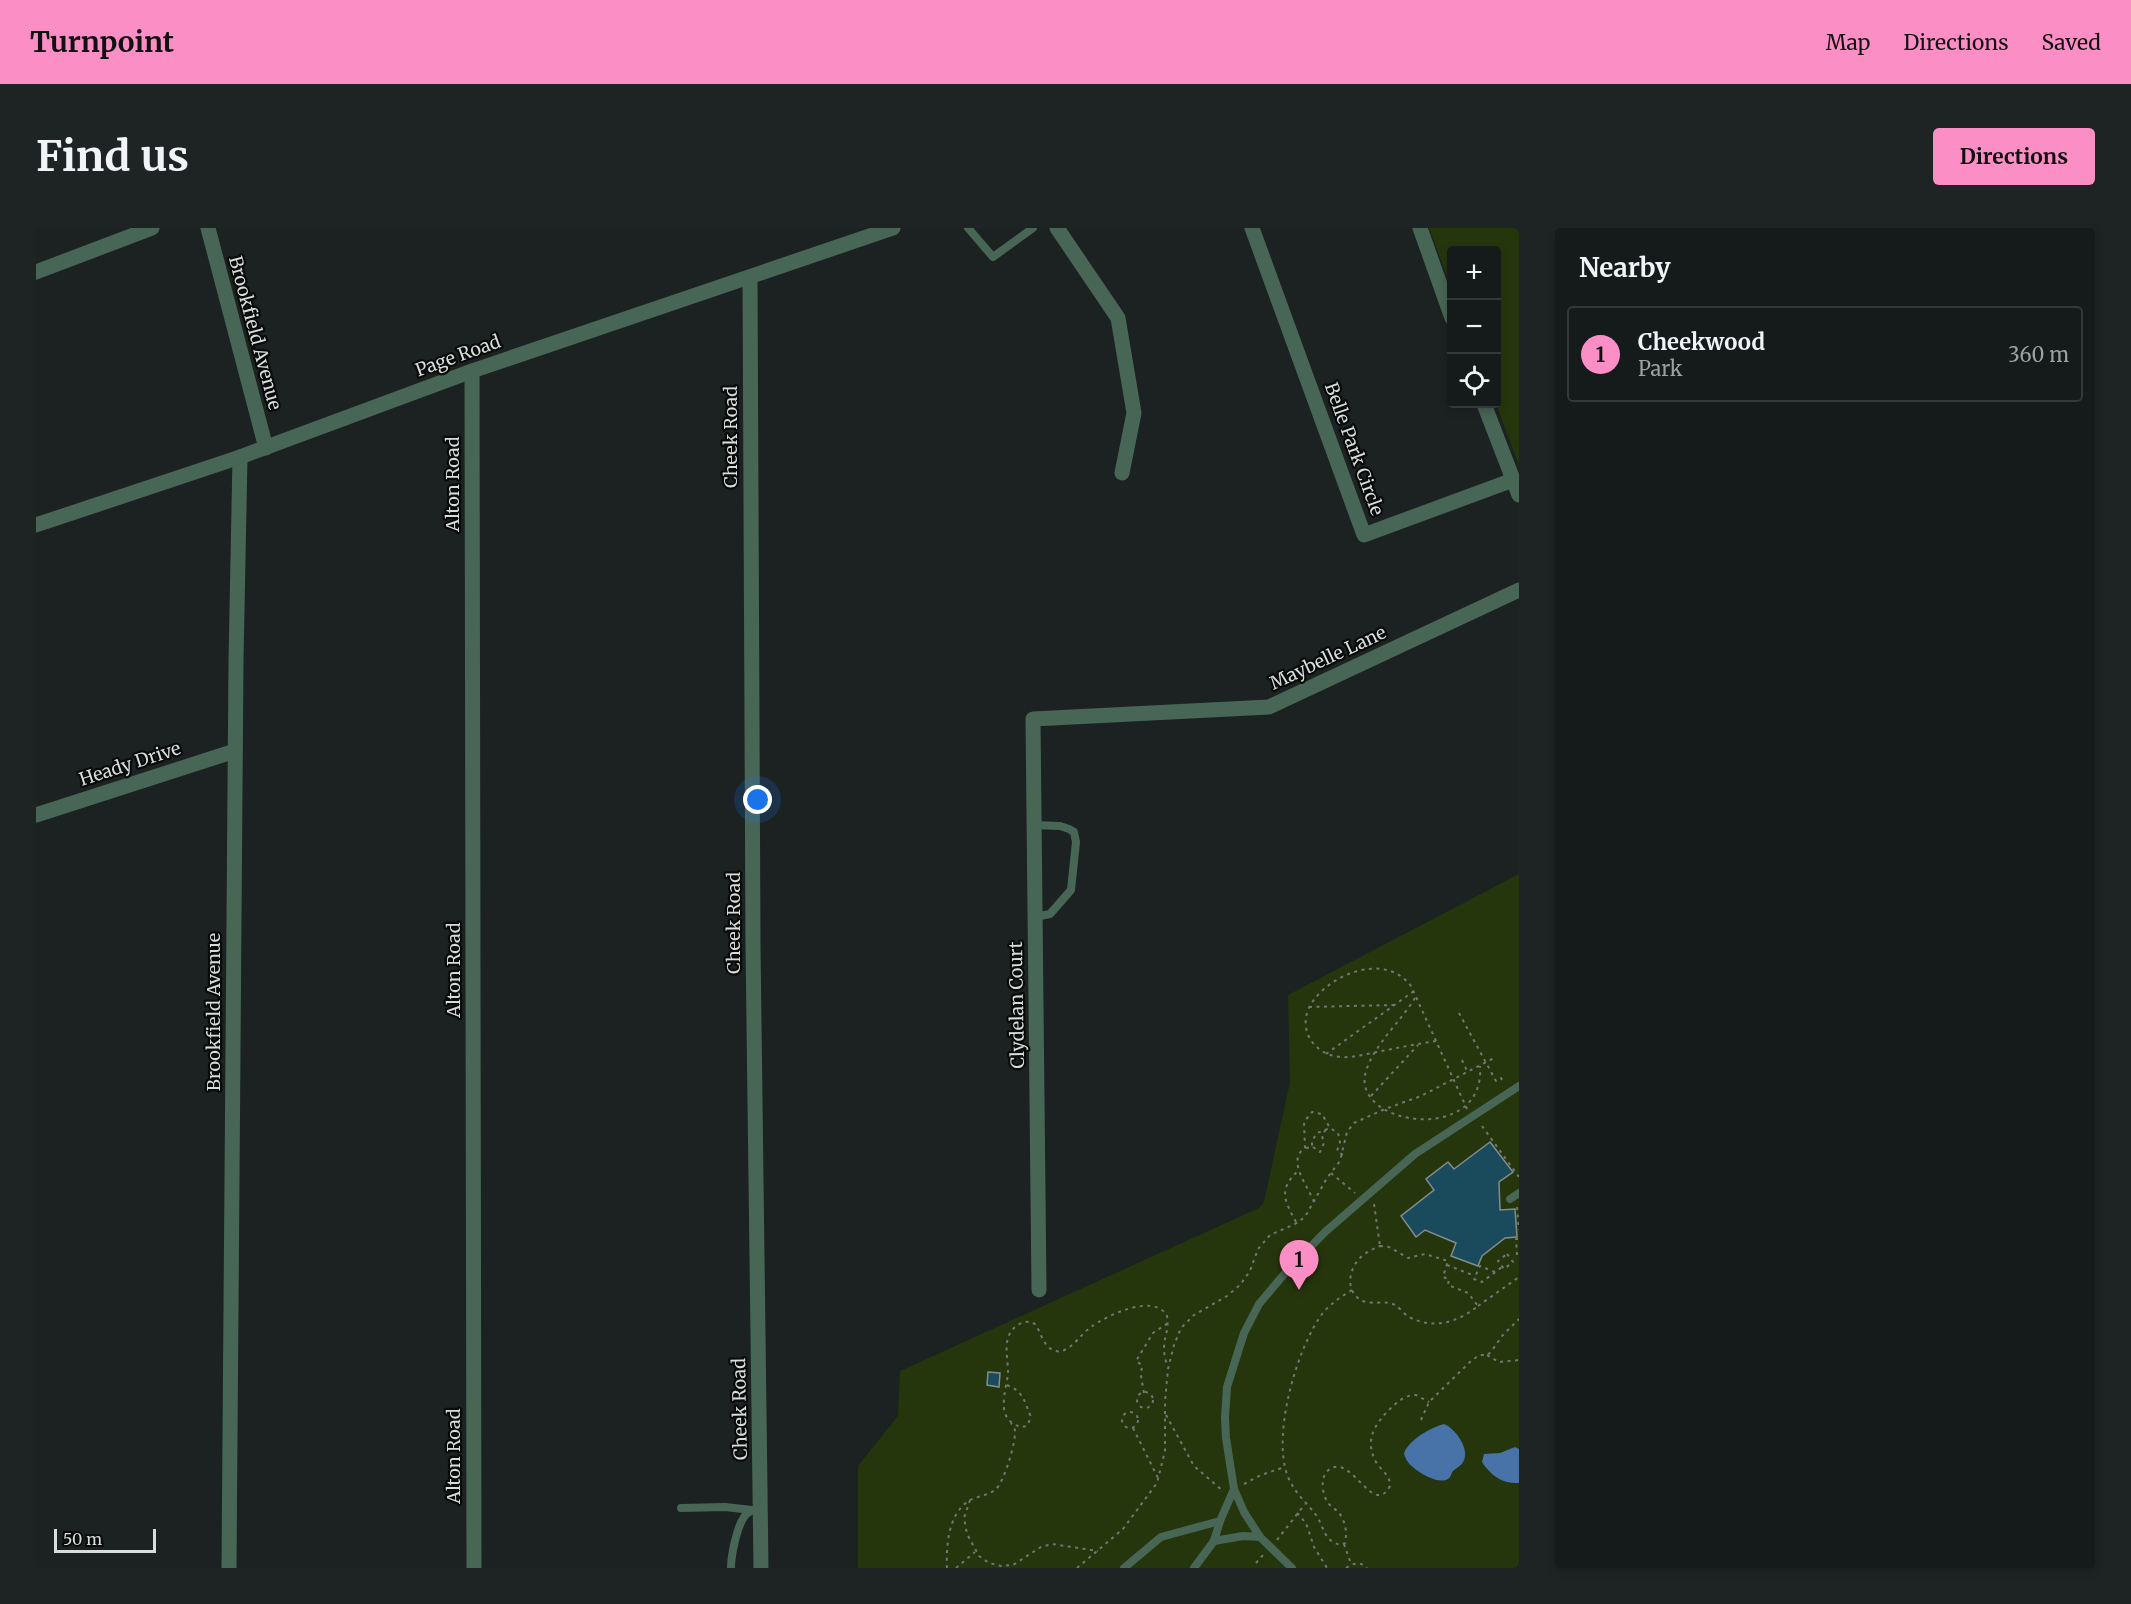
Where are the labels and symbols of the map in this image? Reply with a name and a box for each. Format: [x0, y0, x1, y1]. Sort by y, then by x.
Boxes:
street label: Brookfield Avenue [224, 253, 287, 412]
street label: Page Road [412, 329, 504, 382]
street label: Belle Park Circle [1320, 379, 1389, 518]
street label: Cheek Road [719, 386, 742, 488]
street label: Alton Road [441, 436, 464, 533]
street label: Maybelle Lane [1266, 621, 1390, 695]
street label: Heady Drive [76, 736, 184, 791]
your location [743, 785, 772, 814]
street label: Cheek Road [722, 872, 745, 974]
street label: Alton Road [442, 922, 465, 1019]
street label: Brookfield Avenue [202, 933, 225, 1091]
street label: Clydelan Court [1004, 941, 1029, 1069]
pin: 1 [1280, 1240, 1318, 1290]
street label: Cheek Road [727, 1358, 752, 1460]
street label: Alton Road [442, 1408, 465, 1505]
scale bar [54, 1526, 156, 1554]

